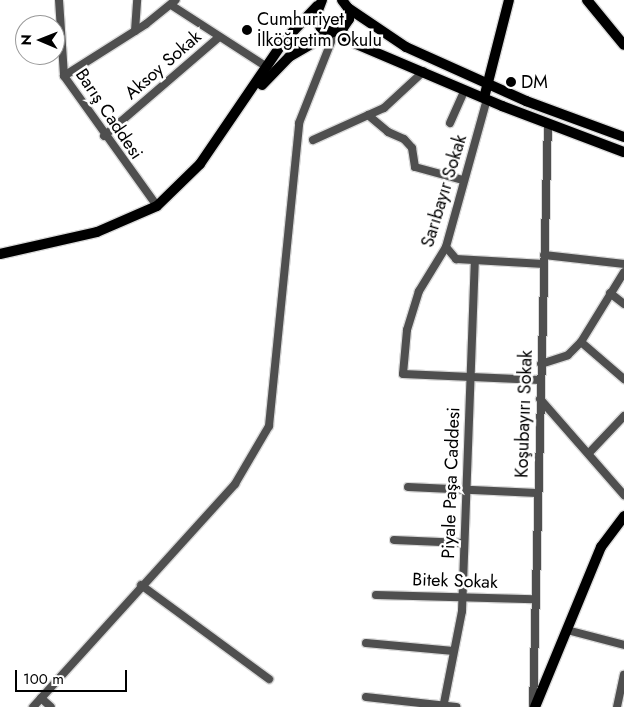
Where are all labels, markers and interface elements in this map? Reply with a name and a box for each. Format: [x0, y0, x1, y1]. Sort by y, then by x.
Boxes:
place label: Cumhuriyet İlköğretim Okulu [257, 9, 382, 52]
north arrow [15, 15, 65, 65]
marker: Cumhuriyet İlköğretim Okulu [241, 24, 253, 36]
street label: Aksoy Sokak [120, 26, 206, 104]
text: N [16, 34, 36, 45]
street label: Barış Caddesi [71, 64, 147, 164]
place label: DM [521, 71, 548, 93]
marker: DM [505, 76, 517, 88]
street label: Sarıbayır Sokak [417, 132, 471, 250]
street label: Koşubayırı Sokak [511, 350, 537, 478]
street label: Piyale Paşa Caddesi [438, 407, 464, 559]
street label: Bitek Sokak [412, 569, 498, 593]
scale bar [18, 660, 130, 692]
text: 100 m [23, 668, 64, 690]

